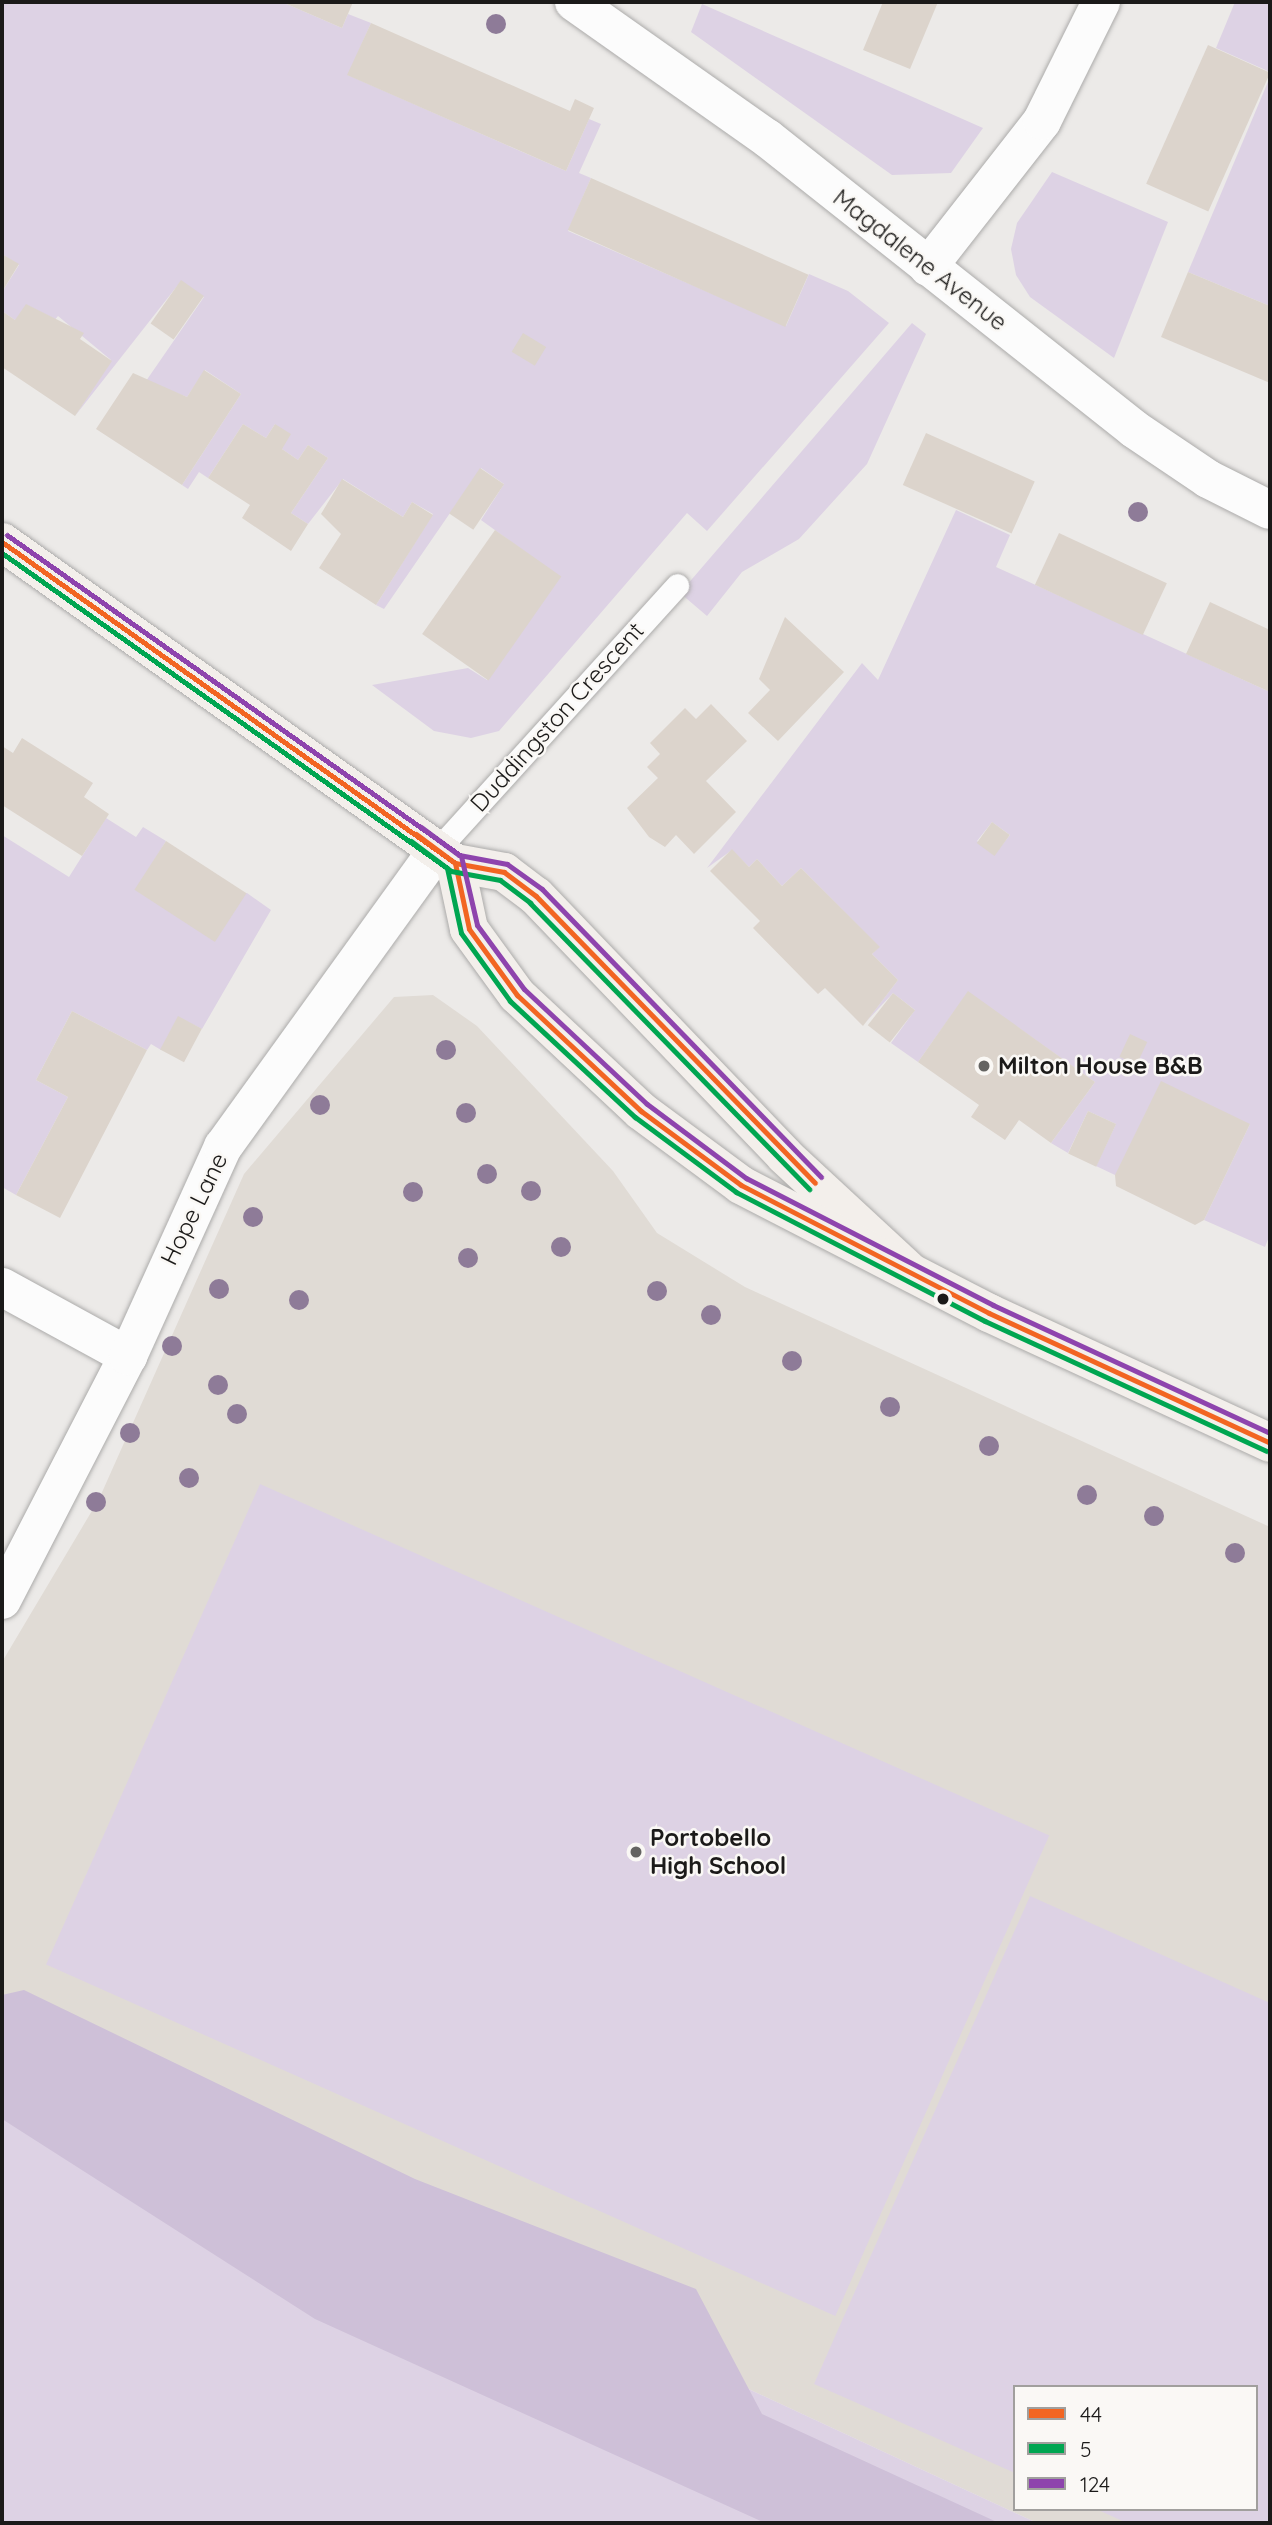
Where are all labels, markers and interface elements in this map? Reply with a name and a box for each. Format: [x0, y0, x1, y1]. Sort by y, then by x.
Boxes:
street label: Magdalene Avenue [827, 183, 1013, 337]
street label: Duddingston Crescent [464, 616, 650, 818]
place label: Milton House B&B [998, 1052, 1203, 1080]
marker: Milton House B&B [976, 1058, 992, 1074]
street label: Hope Lane [154, 1148, 234, 1270]
unlabelled marker [936, 1292, 950, 1306]
place label: Portobello High School [650, 1824, 786, 1880]
marker: Portobello High School [628, 1844, 644, 1860]
legend [1013, 2385, 1258, 2511]
text: 44 [1080, 2401, 1102, 2427]
text: 5 [1080, 2436, 1091, 2462]
text: 124 [1080, 2471, 1110, 2497]

